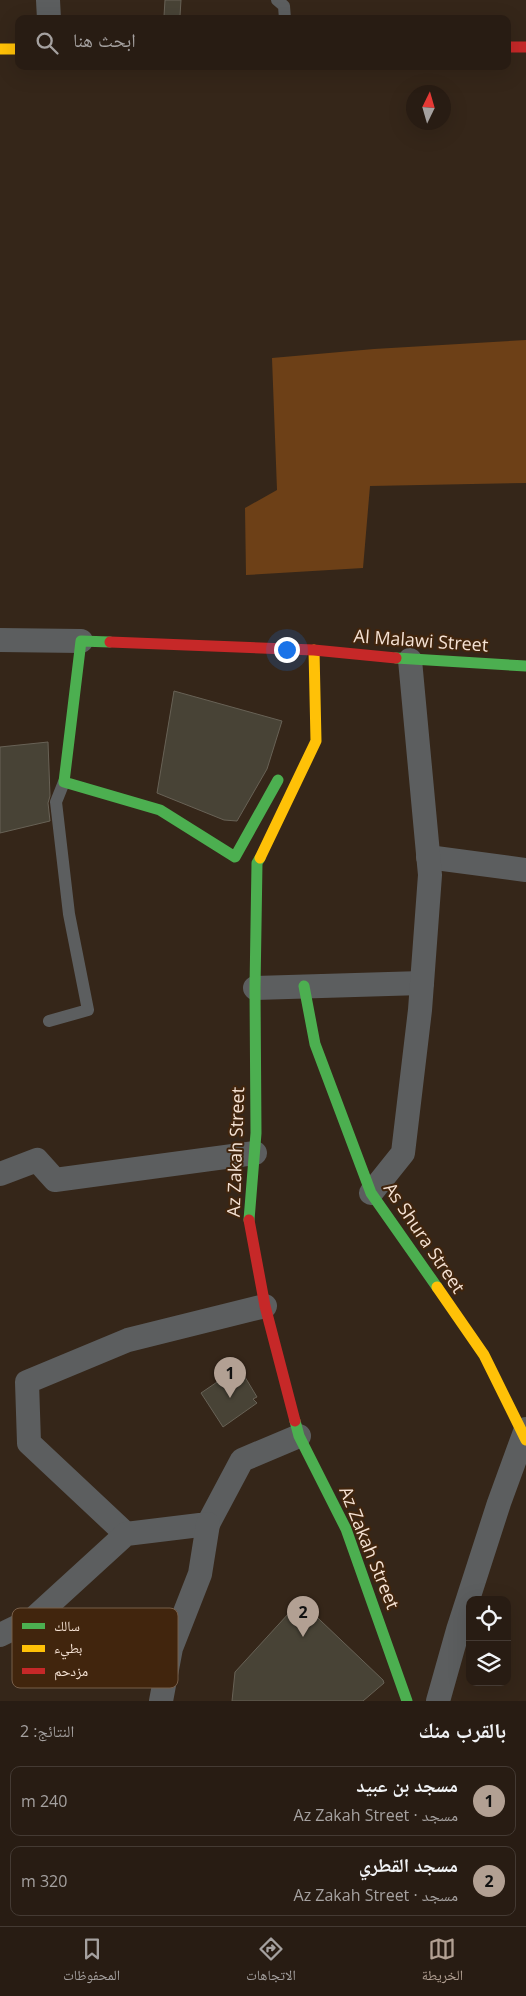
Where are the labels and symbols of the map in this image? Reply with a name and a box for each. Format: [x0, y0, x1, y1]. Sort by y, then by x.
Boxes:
north arrow [406, 85, 451, 130]
street label: Al Malawi Street [353, 623, 489, 657]
your location [274, 637, 300, 663]
street label: Az Zakah Street [221, 1086, 249, 1217]
street label: As Shura Street [379, 1177, 471, 1298]
pin: 1 [214, 1357, 246, 1398]
street label: Az Zakah Street [334, 1483, 405, 1613]
pin: 2 [287, 1596, 319, 1637]
legend [12, 1608, 178, 1688]
text: سالك [54, 1616, 80, 1635]
text: بطيء [54, 1638, 83, 1660]
text: مزدحم [54, 1661, 88, 1681]

